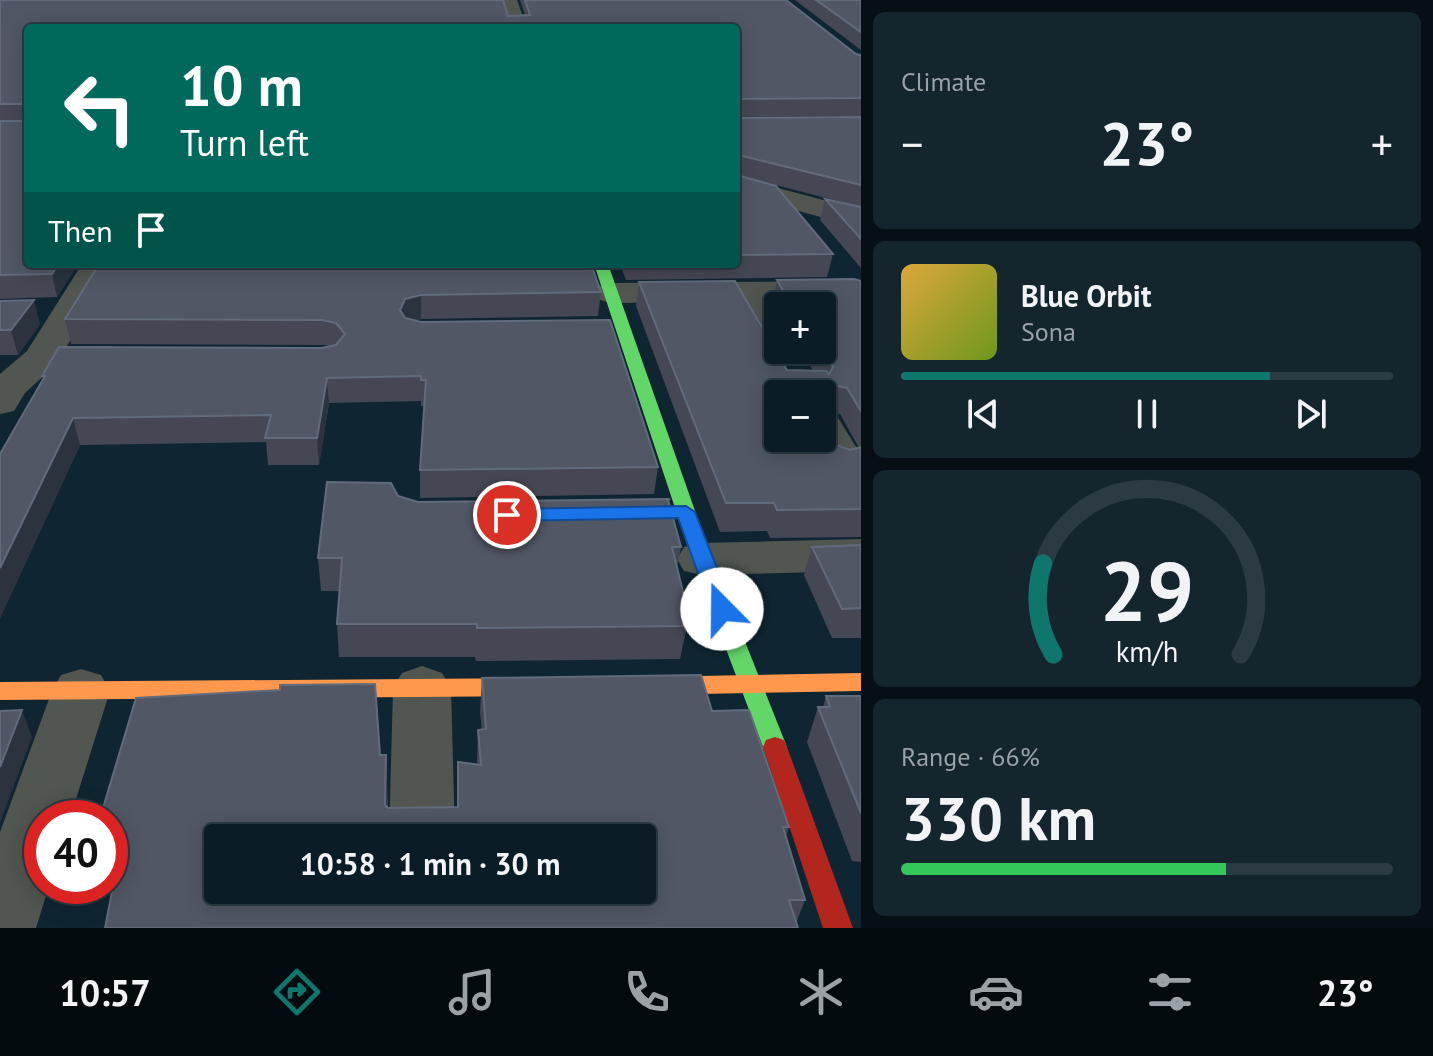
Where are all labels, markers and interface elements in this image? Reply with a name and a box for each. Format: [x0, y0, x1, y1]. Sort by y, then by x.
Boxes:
text: 10 m [180, 49, 303, 121]
icon: left [48, 56, 152, 160]
text: Climate [901, 65, 986, 98]
text: 23° [1100, 104, 1194, 182]
text: − [901, 115, 923, 172]
text: + [1371, 115, 1393, 172]
text: Turn left [180, 119, 309, 166]
icon: arrive [129, 208, 173, 252]
text: Then [48, 211, 113, 250]
text: Blue Orbit [1021, 276, 1151, 315]
map controls [764, 292, 836, 452]
button: + [764, 292, 836, 364]
text: Sona [1021, 315, 1076, 348]
button: − [764, 380, 836, 452]
icon: previous [961, 392, 1005, 436]
icon: pause [1125, 392, 1169, 436]
icon: next [1289, 392, 1333, 436]
pin [473, 481, 541, 549]
icon: arrive [485, 493, 529, 537]
text: 29 [1100, 535, 1194, 643]
position arrow [680, 567, 764, 651]
text: km/h [1116, 633, 1178, 670]
text: Range · 66% [901, 740, 1040, 773]
text: 330 km [901, 779, 1096, 857]
speed limit sign: 40 [24, 800, 128, 904]
text: 10:58 · 1 min · 30 m [300, 844, 560, 883]
icon: directions [269, 964, 325, 1020]
icon: music [444, 964, 500, 1020]
icon: phone [619, 964, 675, 1020]
icon: climate [793, 964, 849, 1020]
icon: car [968, 964, 1024, 1020]
icon: filters [1142, 964, 1198, 1020]
text: 10:57 [59, 969, 151, 1016]
text: 23° [1317, 969, 1374, 1016]

